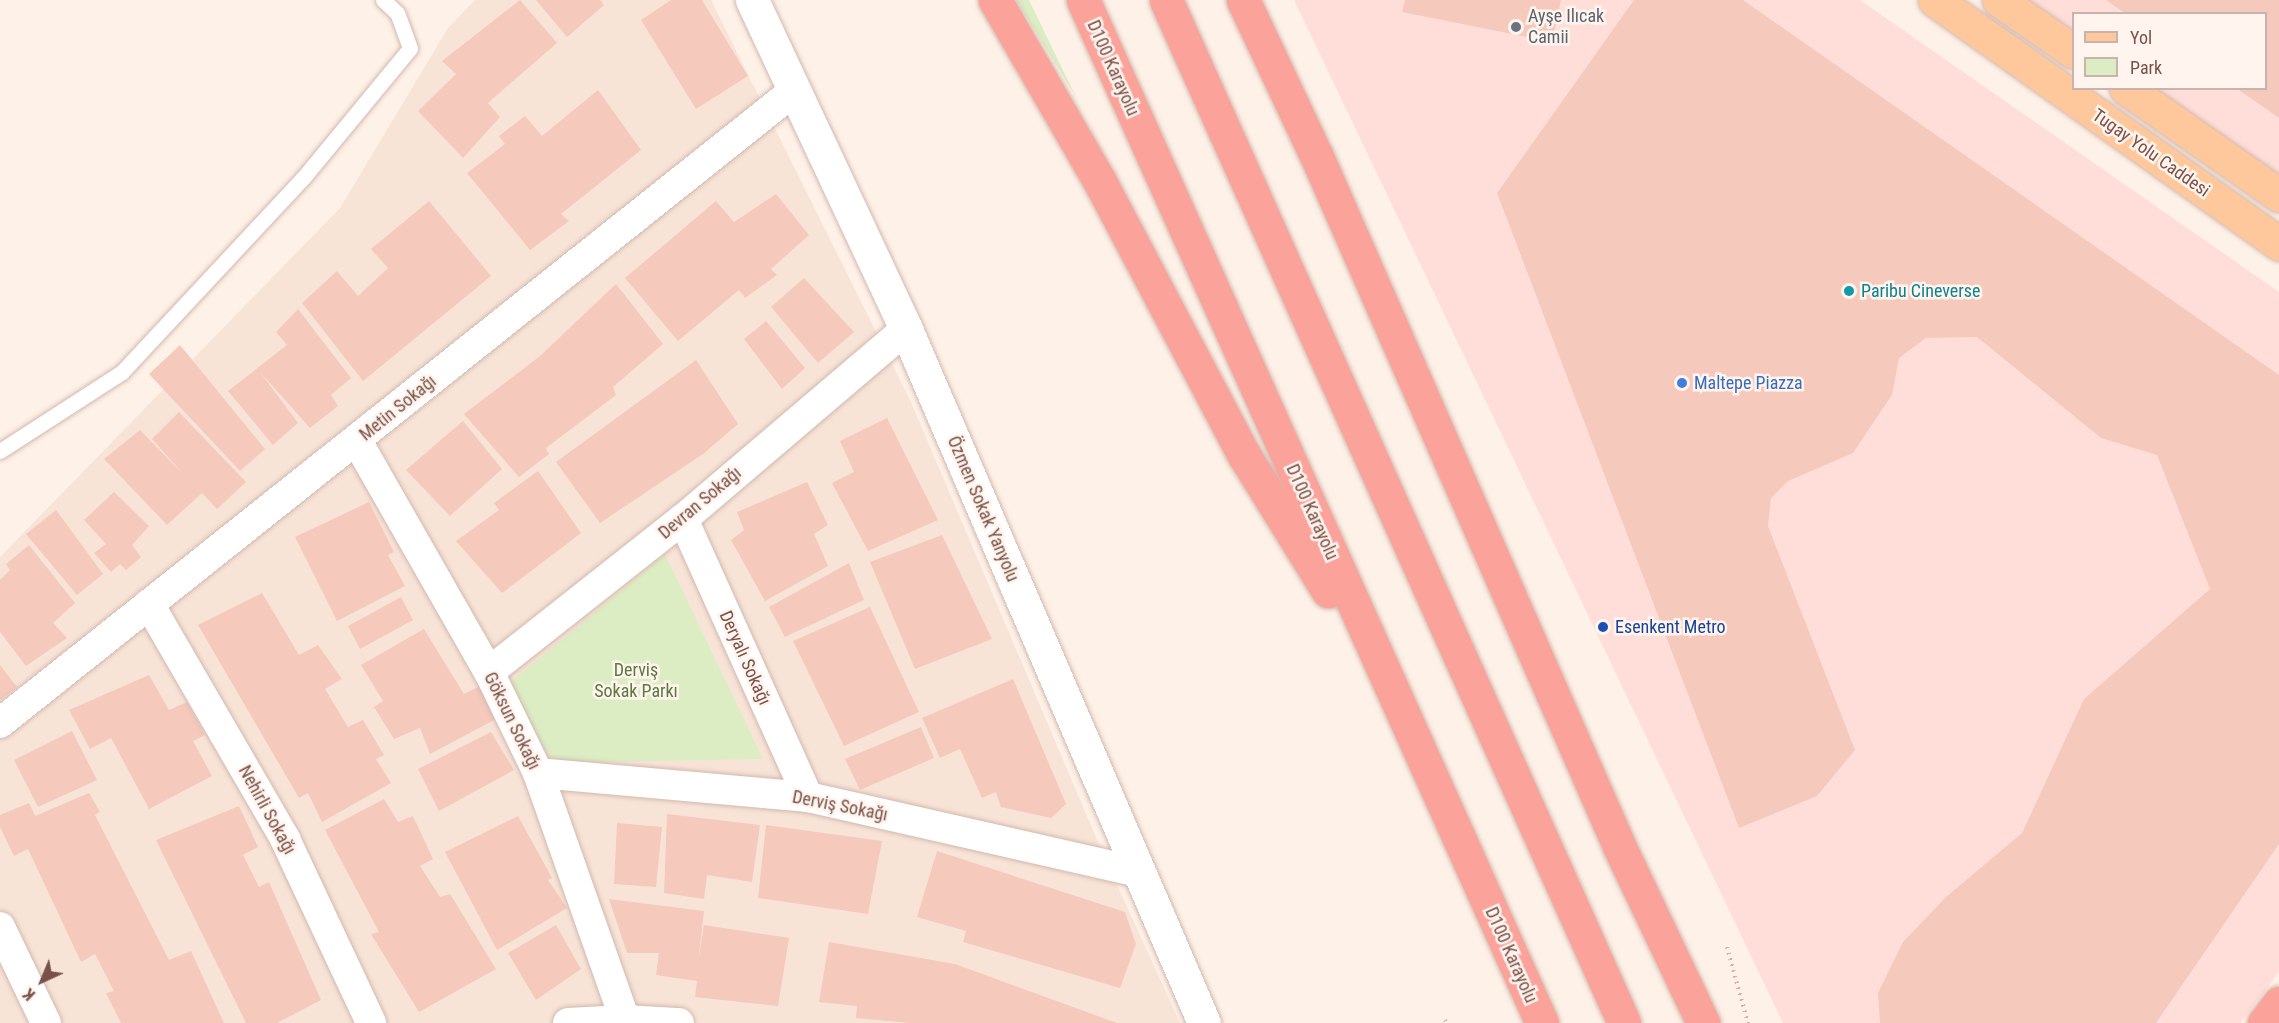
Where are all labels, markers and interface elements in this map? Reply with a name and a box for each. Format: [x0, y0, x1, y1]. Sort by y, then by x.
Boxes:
place label: Ayşe Ilıcak Camii [1528, 6, 1604, 48]
legend [2072, 12, 2267, 90]
street label: D100 Karayolu [1082, 17, 1144, 119]
marker: Ayşe Ilıcak Camii [1509, 20, 1523, 34]
text: Yol [2130, 27, 2152, 48]
text: Park [2130, 57, 2162, 78]
street label: Tugay Yolu Caddesi [2088, 104, 2214, 202]
place label: Paribu Cineverse [1861, 280, 1980, 302]
marker: Paribu Cineverse [1842, 284, 1856, 298]
street label: Metin Sokağı [355, 370, 441, 446]
place label: Maltepe Piazza [1694, 372, 1803, 394]
marker: Maltepe Piazza [1675, 376, 1689, 390]
street label: Özmen Sokak Yanyolu [943, 433, 1023, 585]
street label: D100 Karayolu [1281, 461, 1343, 563]
street label: Devran Sokağı [654, 462, 746, 544]
street label: Deryalı Sokağı [715, 607, 775, 709]
place label: Esenkent Metro [1615, 616, 1726, 638]
marker: Esenkent Metro [1596, 620, 1610, 634]
park label: Derviş Sokak Parkı [594, 660, 678, 702]
street label: Göksun Sokağı [479, 669, 545, 773]
street label: Nehirli Sokağı [234, 762, 300, 858]
street label: Derviş Sokağı [790, 786, 890, 826]
street label: D100 Karayolu [1480, 904, 1542, 1006]
north arrow [12, 951, 72, 1011]
text: K [19, 984, 39, 1004]

